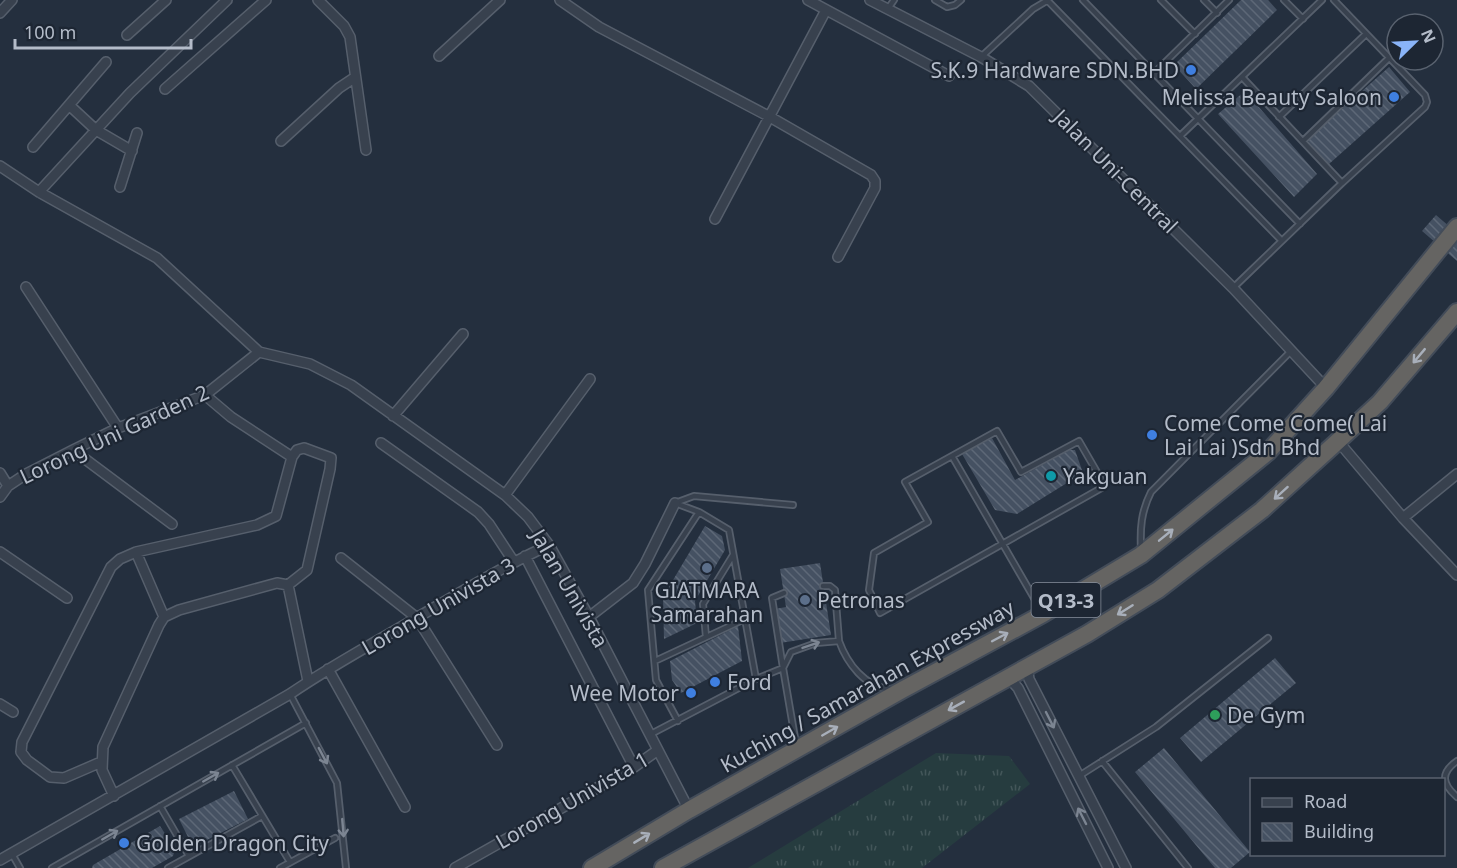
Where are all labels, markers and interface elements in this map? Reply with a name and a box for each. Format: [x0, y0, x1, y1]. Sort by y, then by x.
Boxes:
scale bar [15, 12, 190, 50]
north arrow [1385, 12, 1445, 72]
text: 100 m [24, 20, 76, 44]
text: N [1416, 25, 1441, 46]
place label: S.K.9 Hardware SDN.BHD [930, 56, 1179, 84]
marker: S.K.9 Hardware SDN.BHD [1184, 63, 1198, 77]
place label: Melissa Beauty Saloon [1162, 83, 1382, 111]
marker: Melissa Beauty Saloon [1387, 90, 1401, 104]
street label: Jalan Uni-Central [1046, 101, 1184, 239]
one-way arrow [1412, 348, 1425, 364]
street label: Lorong Uni Garden 2 [15, 378, 213, 490]
place label: Come Come Come( Lai Lai Lai )Sdn Bhd [1164, 409, 1387, 461]
marker: Come Come Come( Lai Lai Lai )Sdn Bhd [1145, 428, 1159, 442]
place label: Yakguan [1063, 462, 1147, 490]
marker: Yakguan [1044, 469, 1058, 483]
one-way arrow [1274, 486, 1289, 500]
street label: Jalan Univista [524, 522, 615, 652]
one-way arrow [1158, 528, 1173, 542]
street label: Lorong Univista 3 [356, 551, 520, 661]
marker: GIATMARA Samarahan [700, 561, 714, 575]
place label: GIATMARA Samarahan [651, 576, 763, 628]
road number: Q13-3 [1032, 583, 1100, 617]
place label: Petronas [817, 586, 905, 614]
street label: Kuching / Samarahan Expressway [715, 593, 1019, 779]
marker: Petronas [798, 593, 812, 607]
one-way arrow [1117, 605, 1134, 617]
one-way arrow [991, 631, 1009, 642]
one-way arrow [801, 639, 820, 650]
place label: Ford [727, 668, 772, 696]
marker: Ford [708, 675, 722, 689]
place label: Wee Motor [570, 679, 679, 707]
marker: Wee Motor [684, 686, 698, 700]
one-way arrow [947, 701, 964, 713]
place label: De Gym [1227, 701, 1305, 729]
marker: De Gym [1208, 708, 1222, 722]
one-way arrow [1044, 710, 1056, 728]
one-way arrow [820, 725, 838, 736]
street label: Lorong Univista 1 [490, 745, 654, 855]
one-way arrow [318, 746, 329, 764]
one-way arrow [202, 771, 219, 783]
legend [1250, 778, 1445, 856]
text: Road [1304, 789, 1347, 813]
one-way arrow [1076, 807, 1087, 825]
one-way arrow [338, 818, 349, 838]
text: Building [1304, 819, 1374, 843]
one-way arrow [101, 829, 118, 841]
place label: Golden Dragon City [136, 829, 329, 857]
one-way arrow [633, 832, 650, 844]
marker: Golden Dragon City [117, 836, 131, 850]

